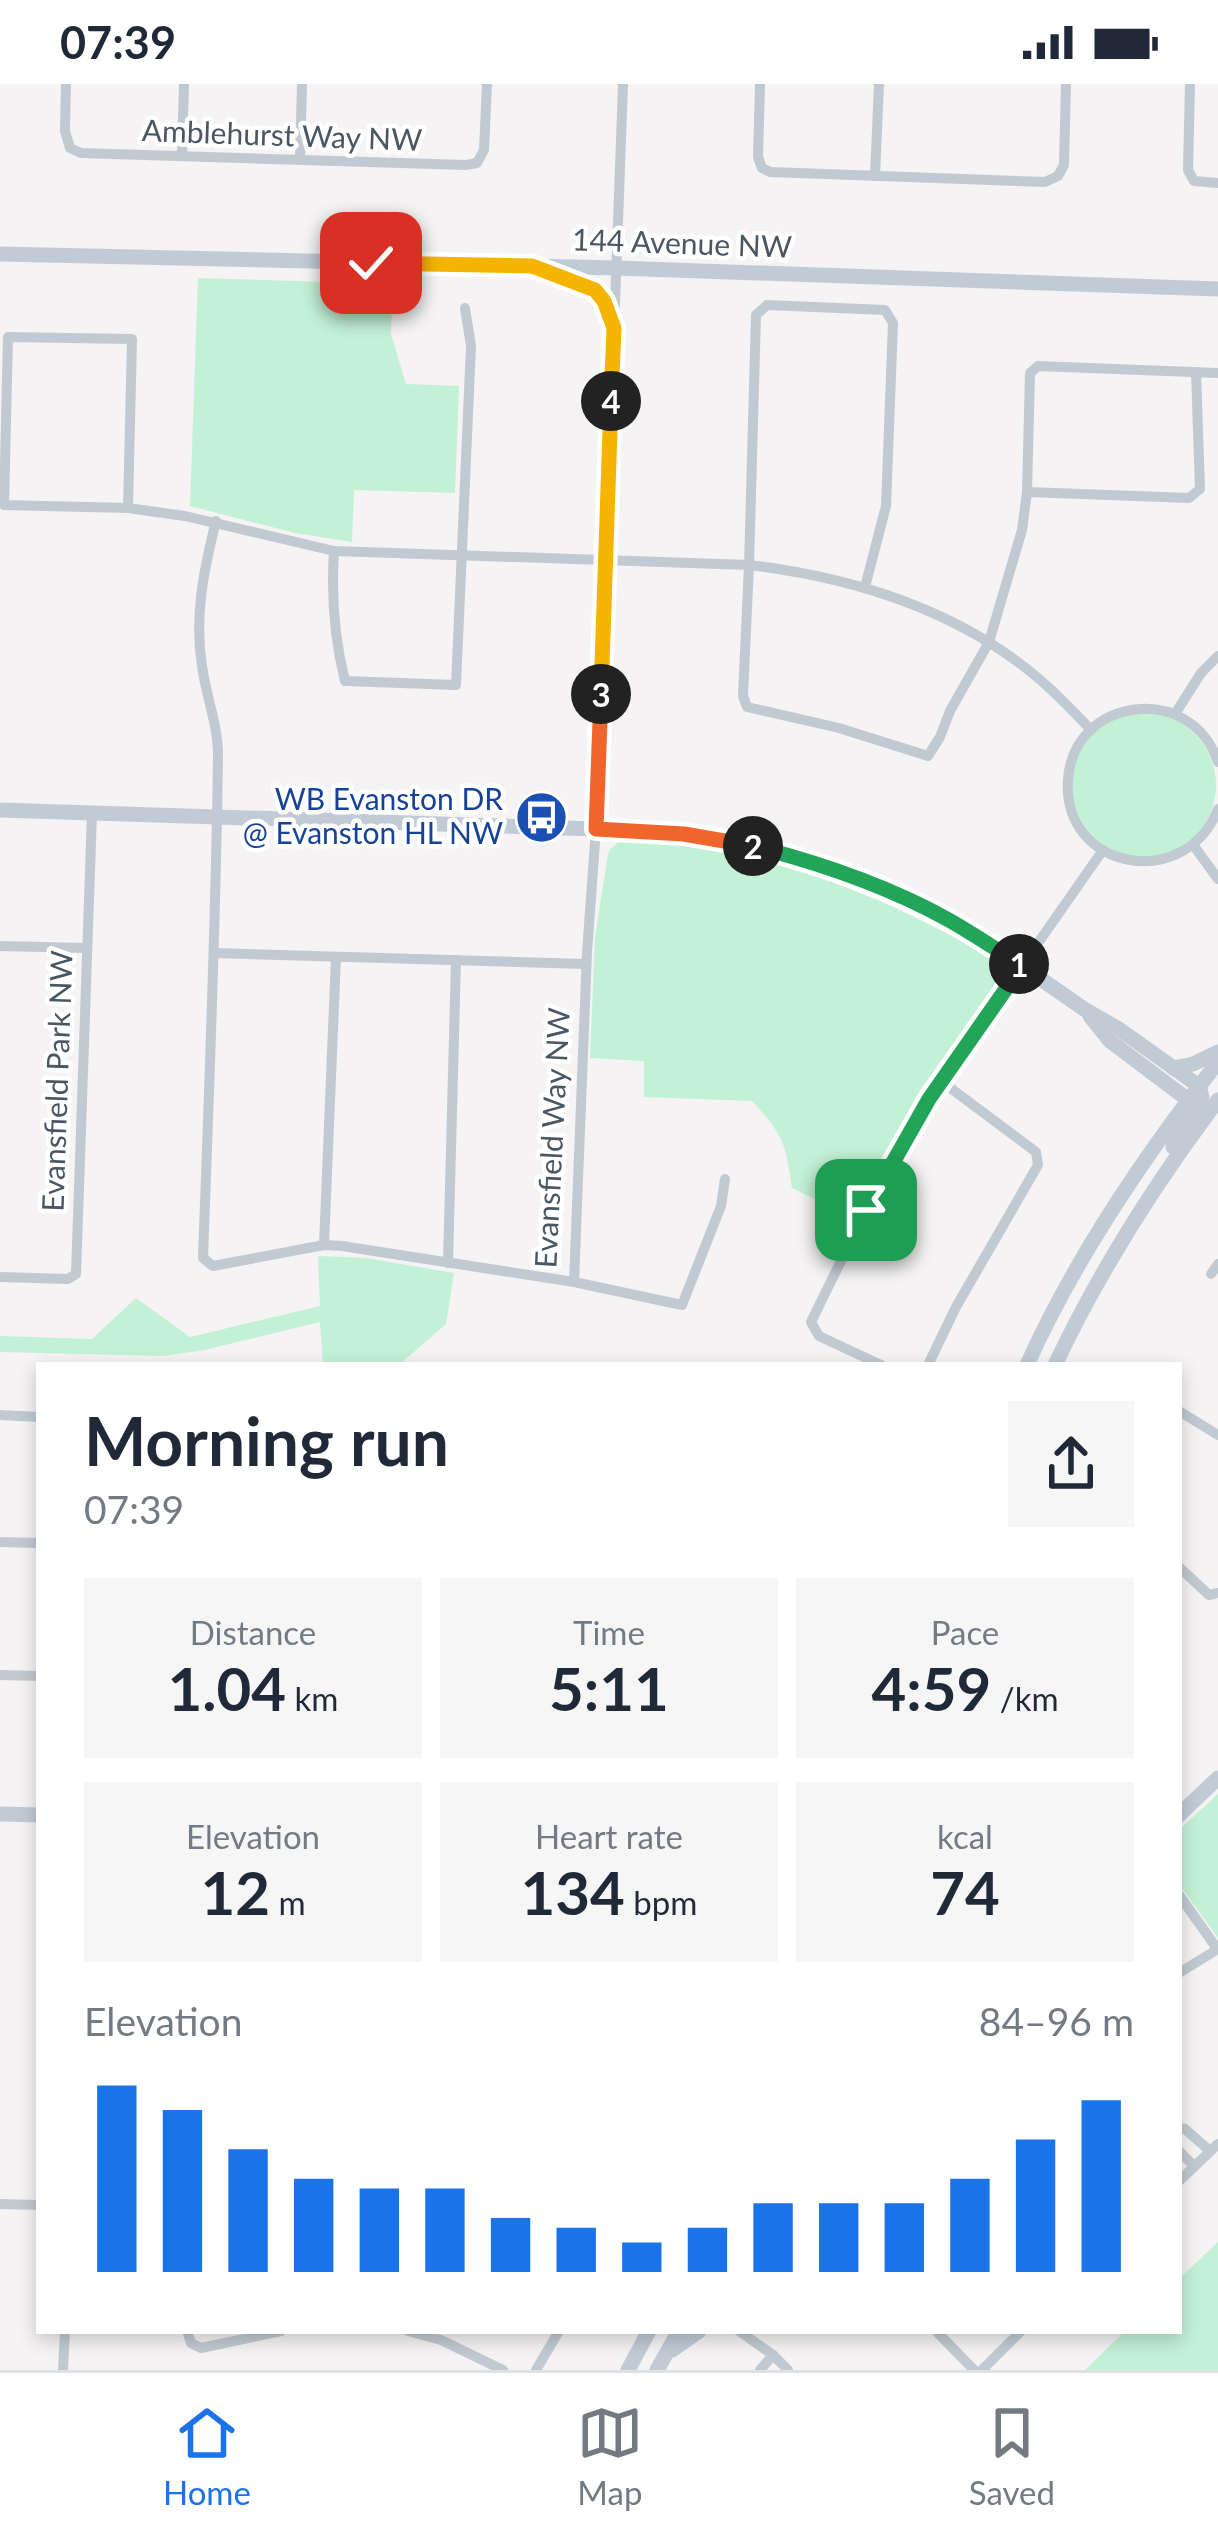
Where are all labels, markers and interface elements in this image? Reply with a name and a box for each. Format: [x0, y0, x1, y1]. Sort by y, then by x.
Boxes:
text: 07:39 [60, 15, 176, 69]
street label: Amblehurst Way NW [141, 111, 423, 157]
pin [320, 212, 422, 314]
street label: 144 Avenue NW [572, 220, 793, 264]
icon: check [338, 230, 404, 296]
pin: 4 [581, 371, 641, 431]
text: 4 [601, 381, 621, 421]
pin: 3 [571, 664, 631, 724]
text: 3 [591, 674, 611, 714]
place label: WB Evanston DR @ Evanston HL NW [243, 780, 503, 850]
bus stop icon: WB Evanston DR @ Evanston HL NW [514, 789, 570, 845]
pin: 2 [723, 816, 783, 876]
text: 2 [743, 826, 763, 866]
pin: 1 [989, 934, 1049, 994]
text: 1 [1009, 944, 1029, 984]
street label: Evansfield Park NW [33, 950, 79, 1212]
street label: Evansfield Way NW [526, 1007, 576, 1269]
pin [815, 1159, 917, 1261]
icon: arrive [833, 1177, 899, 1243]
text: Morning run [84, 1401, 449, 1480]
button: share [1008, 1401, 1134, 1527]
text: 07:39 [84, 1486, 184, 1532]
text: Distance [190, 1612, 316, 1652]
text: Time [573, 1612, 645, 1652]
text: Pace [931, 1612, 999, 1652]
text: 1.04 [167, 1652, 286, 1724]
text: 5:11 [549, 1652, 669, 1724]
text: 4:59 [871, 1652, 991, 1724]
text: km [286, 1678, 339, 1718]
text: /km [991, 1678, 1059, 1718]
text: Elevation [186, 1816, 320, 1856]
text: Heart rate [535, 1816, 683, 1856]
text: kcal [937, 1816, 993, 1856]
text: 12 [200, 1856, 270, 1928]
text: 134 [521, 1856, 625, 1928]
text: 74 [930, 1856, 1000, 1928]
text: m [270, 1882, 306, 1922]
text: bpm [625, 1882, 697, 1922]
text: Elevation [84, 1998, 242, 2044]
text: 84–96 m [979, 1998, 1134, 2044]
tab: Home [163, 2400, 251, 2512]
tab: Map [577, 2400, 643, 2512]
tab: Saved [969, 2400, 1055, 2512]

